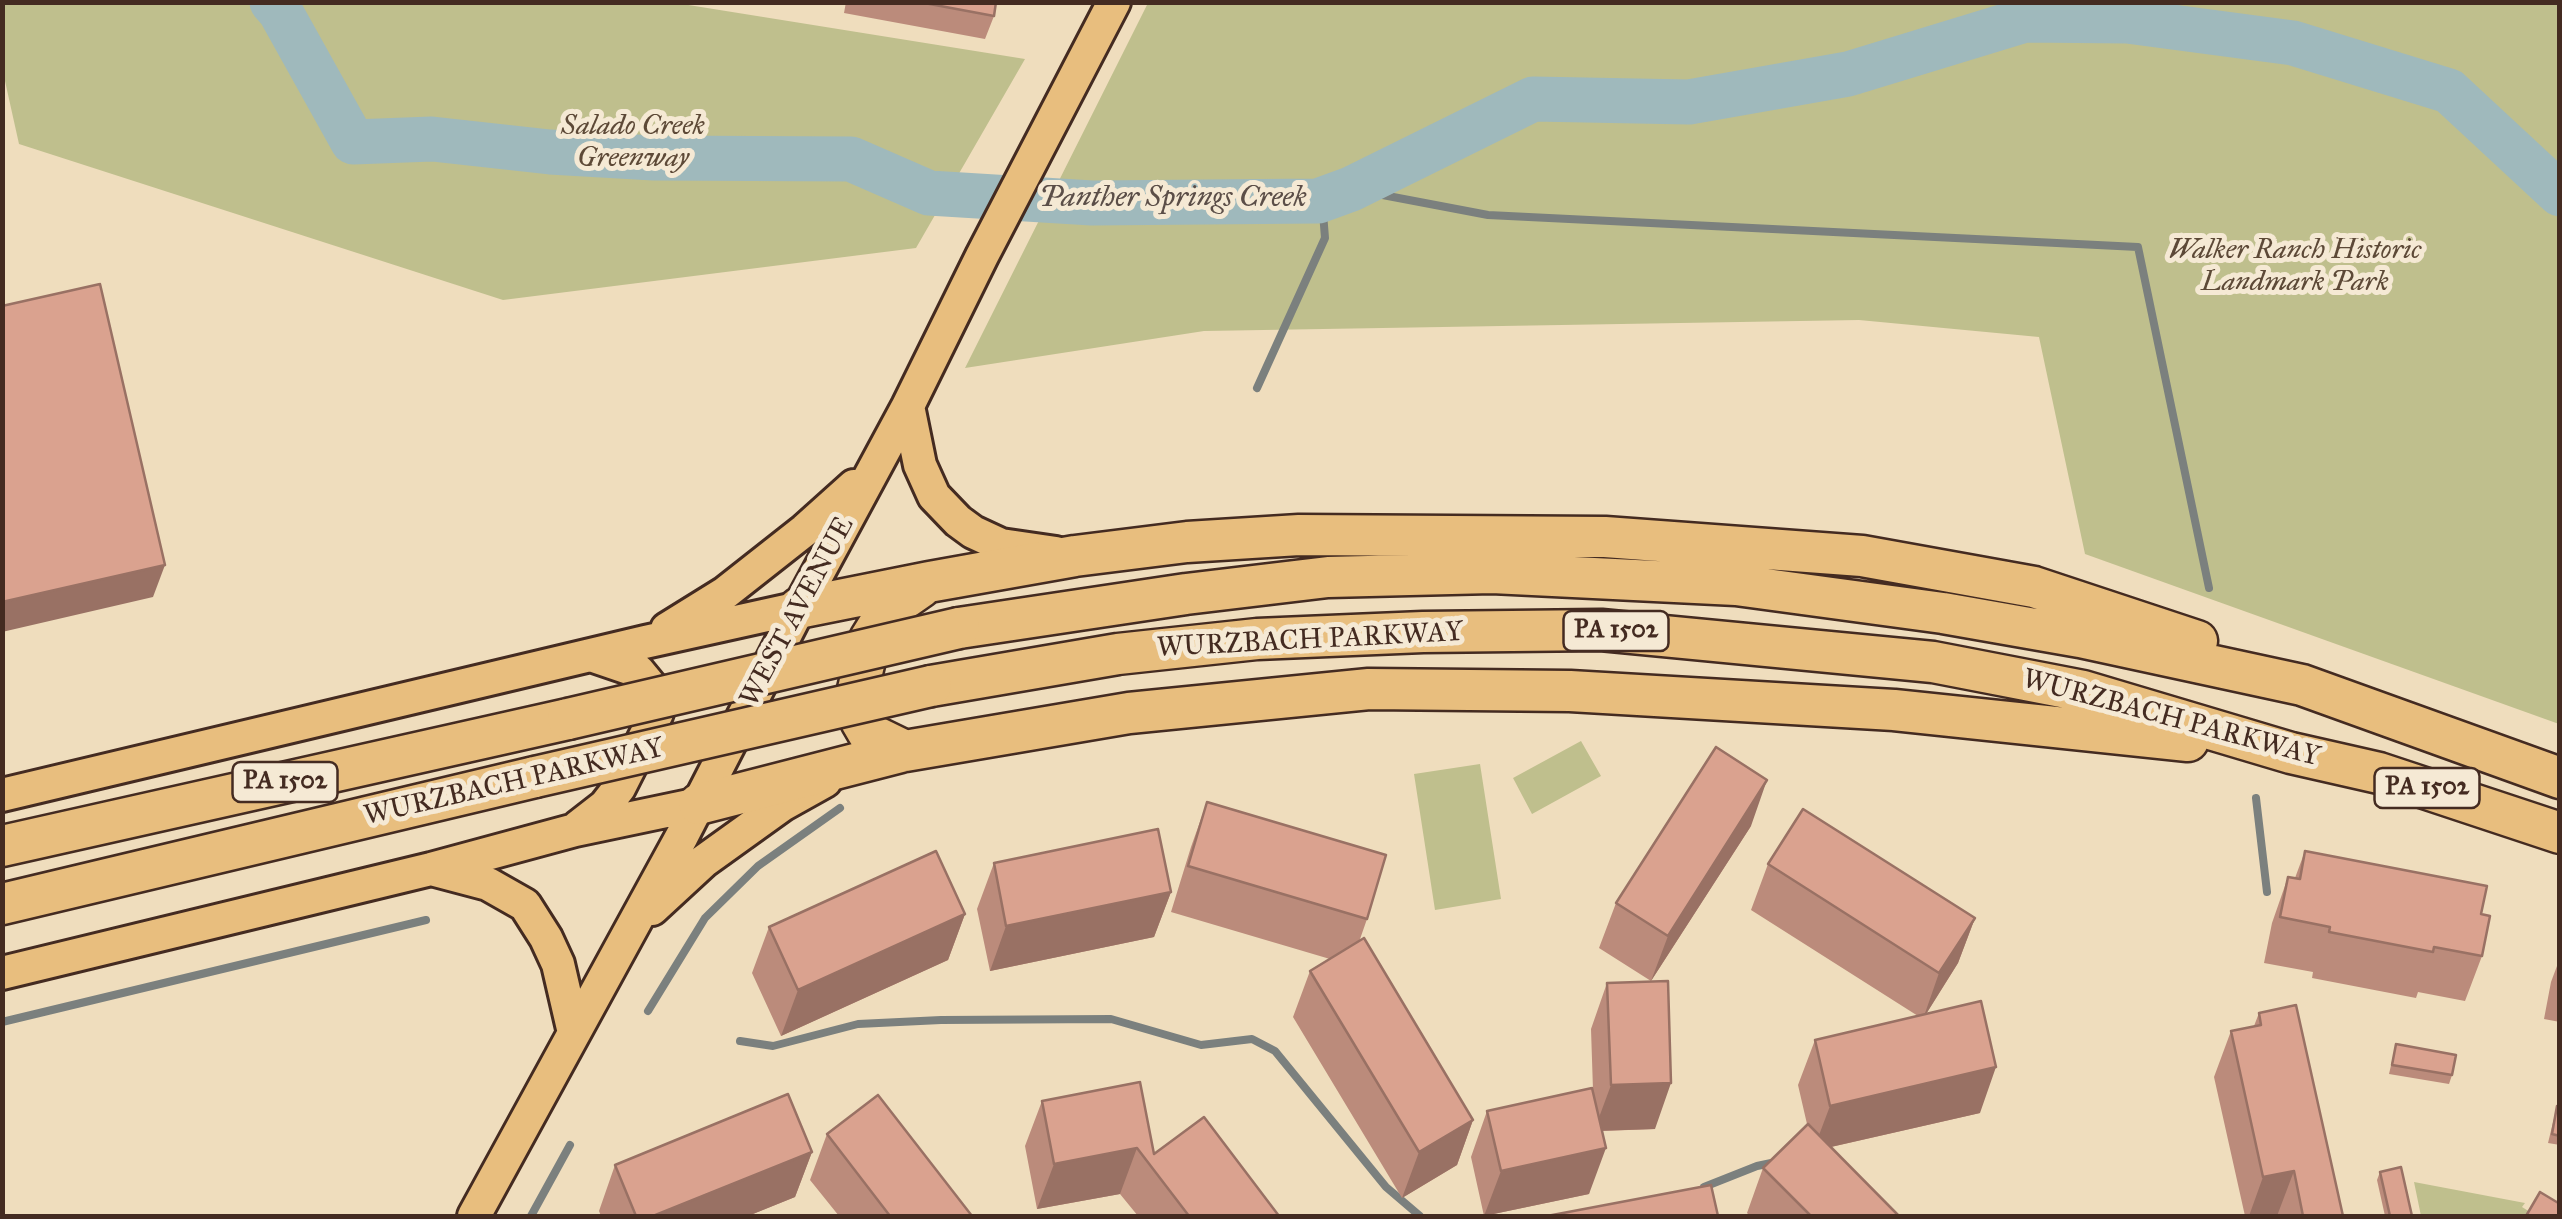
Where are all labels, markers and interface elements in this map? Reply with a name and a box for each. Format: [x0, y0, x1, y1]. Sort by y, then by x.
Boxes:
park label: Salado Creek Greenway [561, 110, 705, 176]
water label: Panther Springs Creek [1039, 181, 1307, 217]
park label: Walker Ranch Historic Landmark Park [2168, 234, 2422, 300]
street label: WEST AVENUE [734, 511, 862, 713]
road number: PA 1502 [1564, 611, 1668, 651]
street label: WURZBACH PARKWAY [1156, 616, 1464, 666]
street label: WURZBACH PARKWAY [2019, 663, 2323, 775]
street label: WURZBACH PARKWAY [361, 732, 667, 834]
road number: PA 1502 [232, 762, 338, 802]
road number: PA 1502 [2374, 768, 2480, 808]

